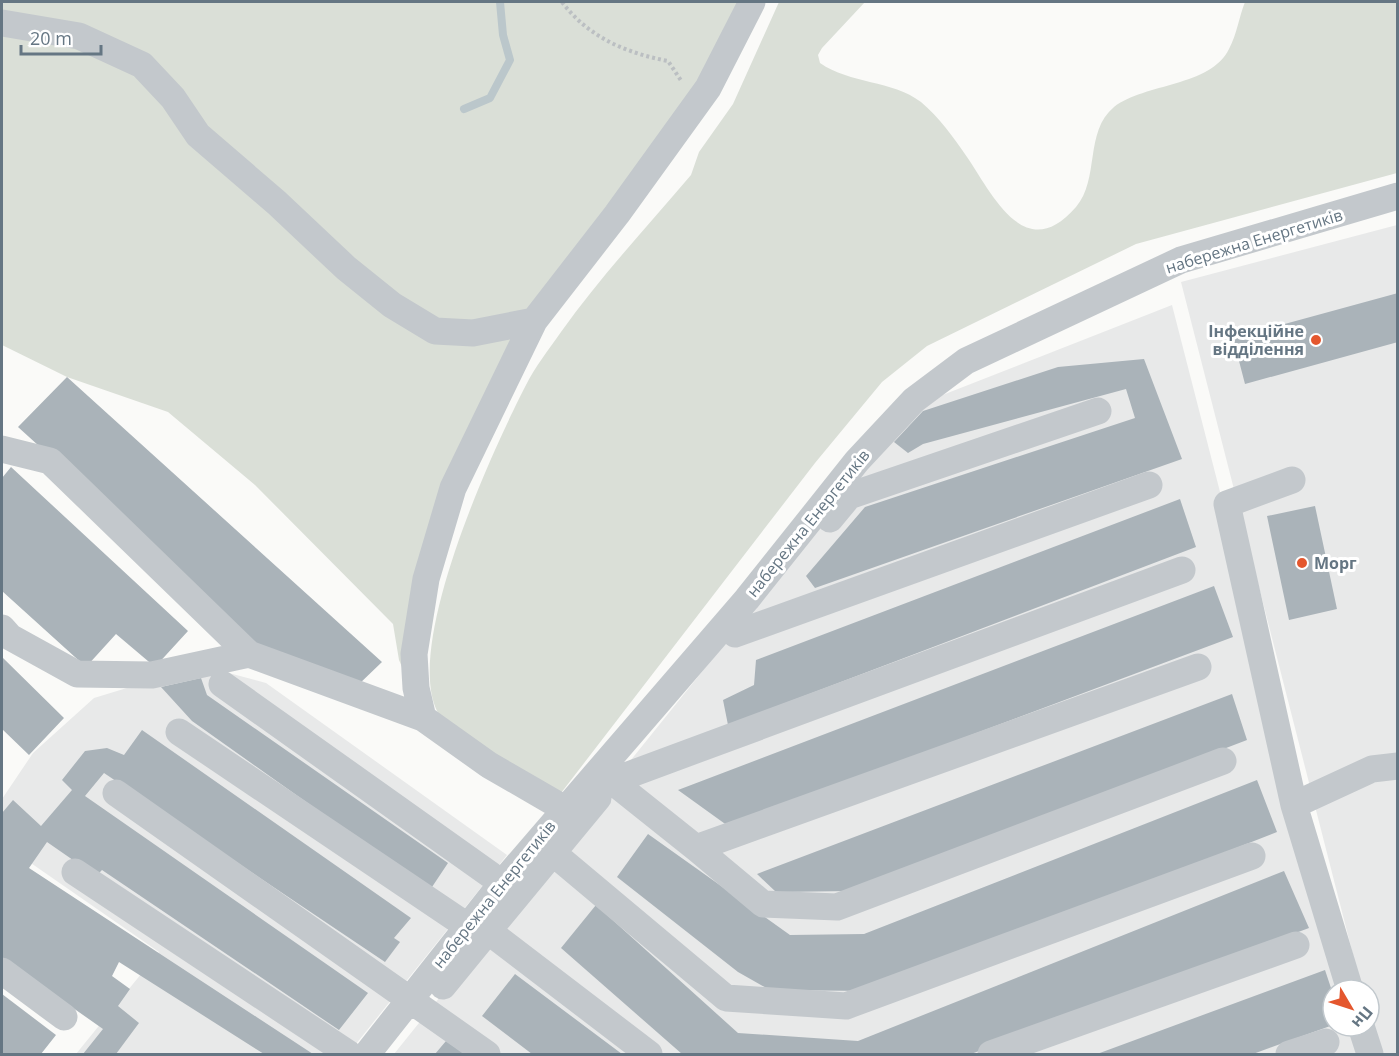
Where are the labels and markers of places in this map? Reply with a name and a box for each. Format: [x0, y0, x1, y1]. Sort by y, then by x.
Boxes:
place label: Інфекційне відділення [1208, 320, 1304, 360]
marker: Інфекційне відділення [1309, 333, 1323, 347]
place label: Морг [1314, 552, 1357, 574]
marker: Морг [1295, 556, 1309, 570]

